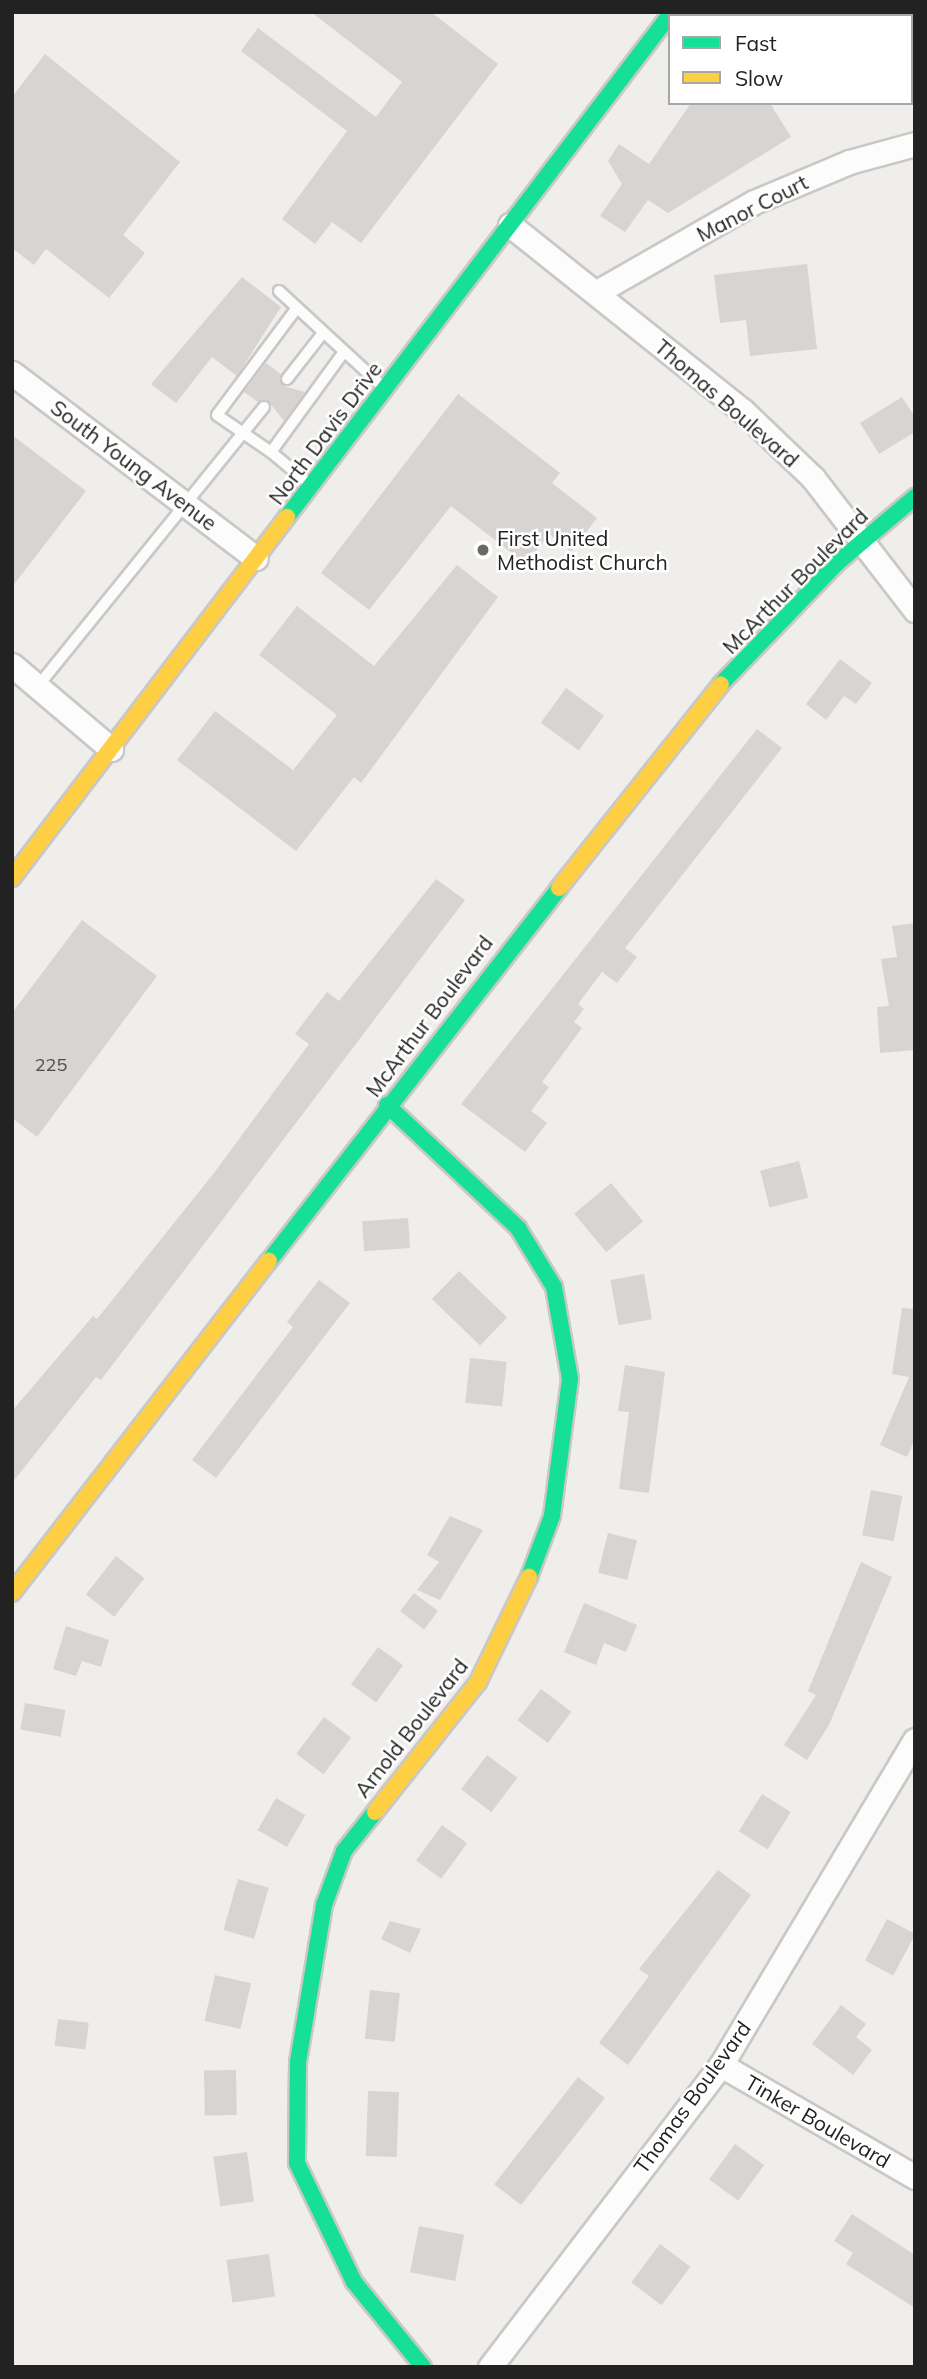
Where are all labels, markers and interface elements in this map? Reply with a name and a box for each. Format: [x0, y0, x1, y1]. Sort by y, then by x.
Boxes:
legend [668, 14, 913, 105]
text: Fast [735, 30, 777, 56]
text: Slow [735, 65, 783, 91]
street label: Manor Court [692, 169, 812, 247]
street label: Thomas Boulevard [650, 334, 804, 472]
street label: North Davis Drive [263, 357, 387, 509]
street label: South Young Avenue [46, 394, 222, 536]
street label: McArthur Boulevard [717, 503, 873, 659]
place label: First United Methodist Church [497, 525, 668, 575]
marker: First United Methodist Church [475, 542, 491, 558]
street label: McArthur Boulevard [360, 930, 498, 1102]
house number: 225 [35, 1054, 67, 1076]
street label: Arnold Boulevard [349, 1654, 473, 1802]
street label: Thomas Boulevard [628, 2016, 756, 2178]
street label: Tinker Boulevard [741, 2069, 895, 2173]

